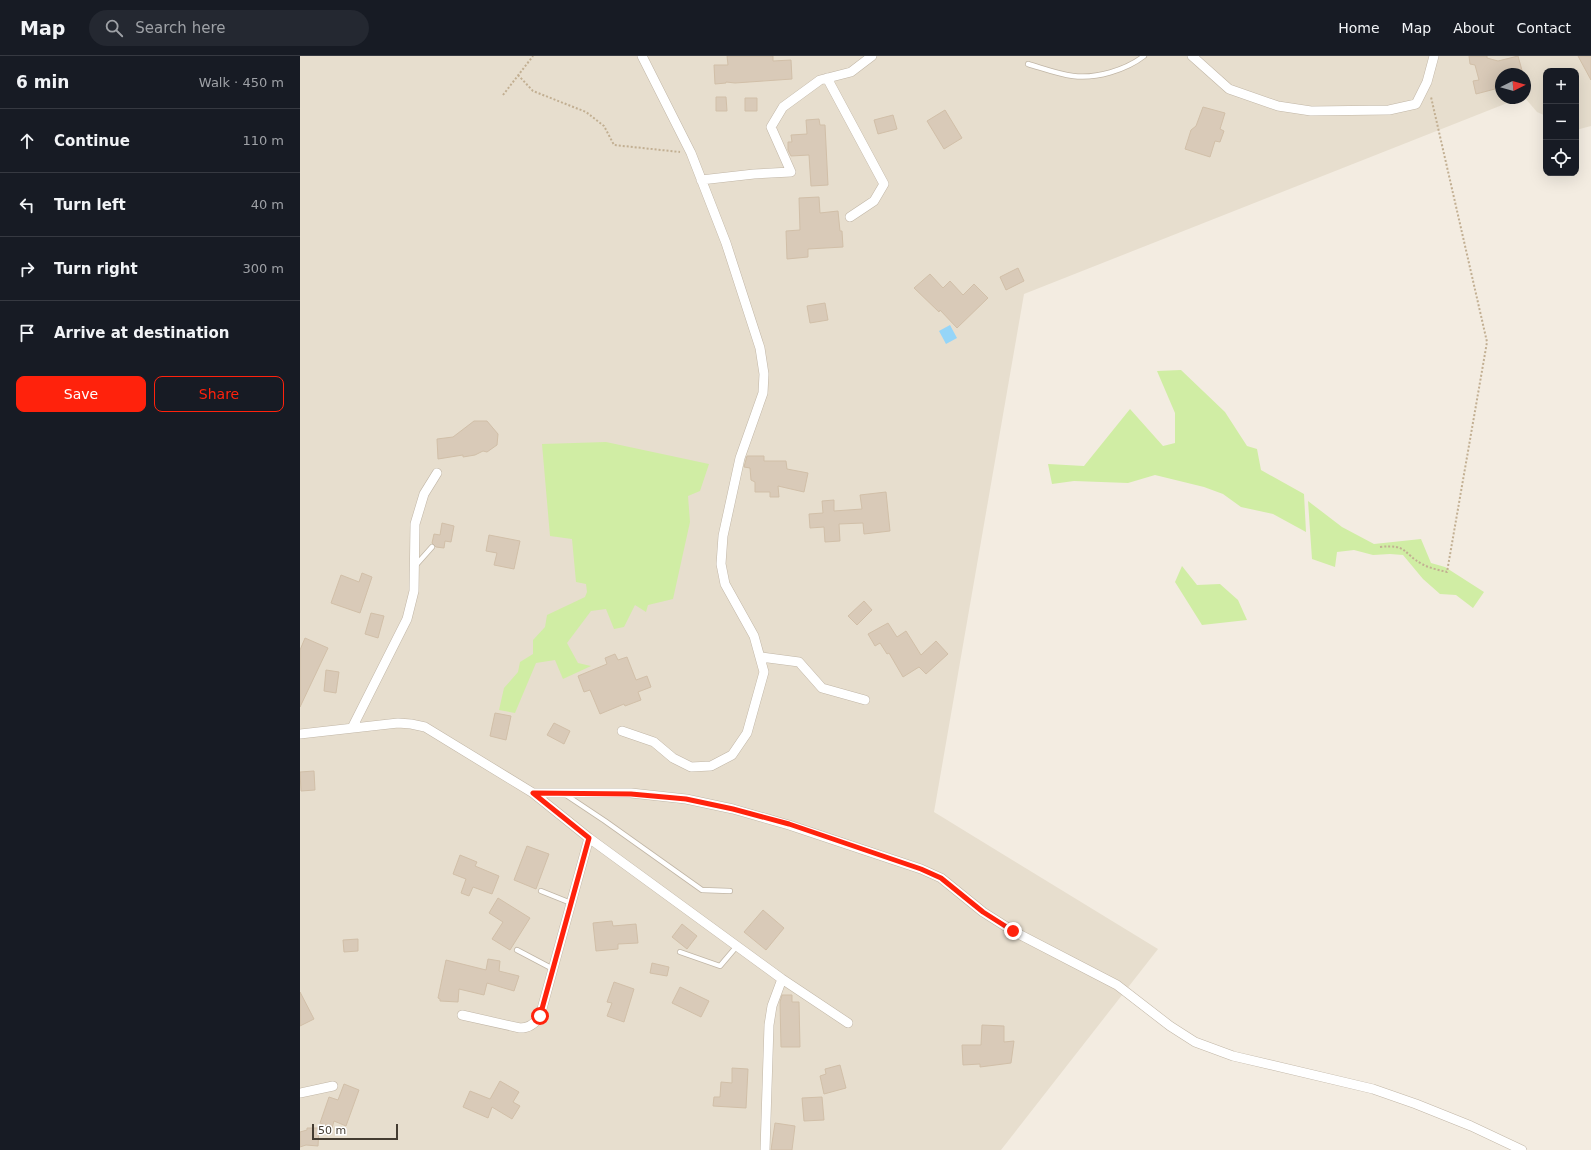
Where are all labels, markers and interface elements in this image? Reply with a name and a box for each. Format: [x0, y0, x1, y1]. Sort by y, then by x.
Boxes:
search box [89, 10, 369, 46]
text: Map [20, 17, 65, 39]
icon: search [103, 17, 125, 39]
text: Search here [135, 19, 225, 37]
text: Home [1338, 20, 1380, 36]
text: Map [1402, 20, 1431, 36]
text: About [1453, 20, 1495, 36]
text: Contact [1517, 20, 1571, 36]
north arrow [1495, 68, 1531, 104]
map controls [1543, 68, 1579, 176]
button: + [1543, 68, 1579, 104]
text: 6 min [16, 72, 69, 92]
text: Walk · 450 m [199, 75, 284, 90]
button: − [1543, 104, 1579, 140]
icon: ahead [16, 130, 38, 152]
text: Continue [54, 132, 130, 150]
text: 110 m [242, 133, 284, 148]
button: locate [1543, 140, 1579, 176]
icon: left [16, 194, 38, 216]
text: Turn left [54, 196, 126, 214]
text: 40 m [251, 197, 284, 212]
icon: right [16, 258, 38, 280]
text: Turn right [54, 260, 138, 278]
text: 300 m [242, 261, 284, 276]
icon: arrive [16, 322, 38, 344]
text: Arrive at destination [54, 324, 229, 342]
button: Save [16, 376, 146, 412]
button: Share [154, 376, 284, 412]
route end [1004, 922, 1022, 940]
route start [531, 1007, 549, 1025]
scale bar [312, 1122, 398, 1141]
text: 50 m [318, 1124, 346, 1137]

